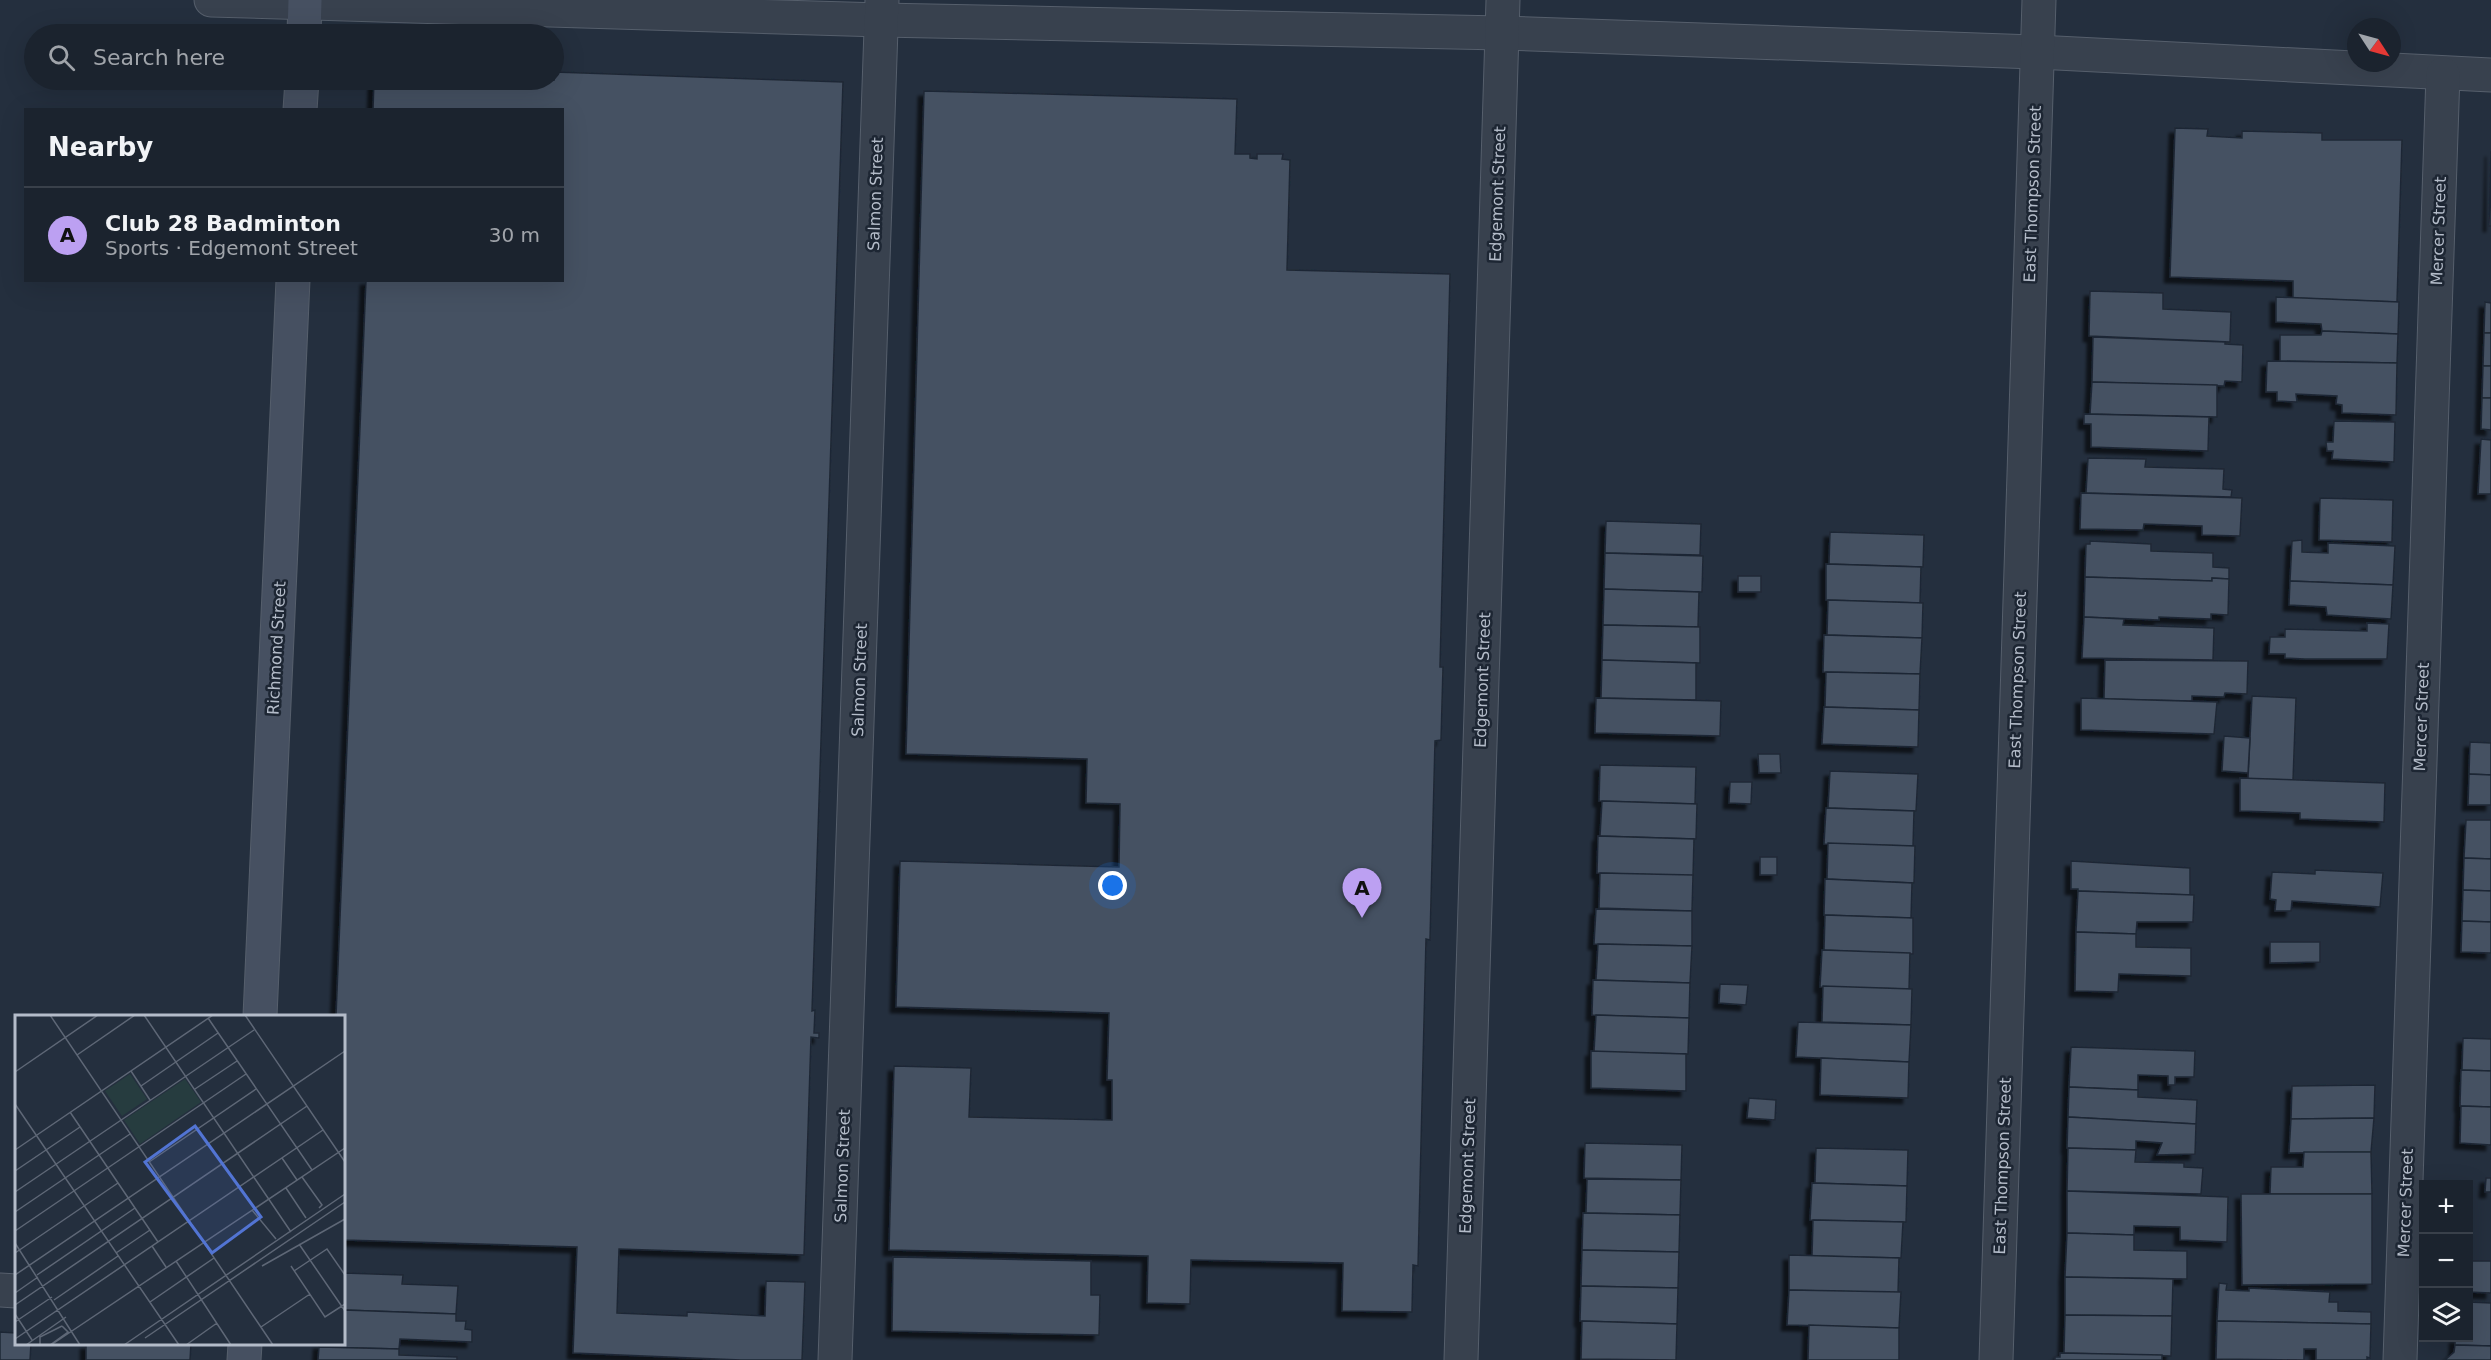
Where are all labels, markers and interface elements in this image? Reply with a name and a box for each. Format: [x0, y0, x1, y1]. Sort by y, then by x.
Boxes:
north arrow [2347, 18, 2401, 72]
search box [24, 24, 564, 90]
icon: search [45, 41, 78, 74]
text: Search here [93, 45, 225, 70]
street label: East Thompson Street [2020, 105, 2045, 283]
street label: Edgemont Street [1486, 126, 1509, 262]
text: Nearby [48, 132, 153, 162]
street label: Salmon Street [864, 137, 887, 251]
street label: Mercer Street [2427, 176, 2450, 286]
text: Club 28 Badminton [105, 211, 341, 236]
text: A [60, 223, 75, 247]
text: 30 m [489, 223, 540, 247]
text: Sports · Edgemont Street [105, 236, 358, 260]
street label: Richmond Street [264, 581, 289, 715]
street label: East Thompson Street [2005, 591, 2030, 769]
street label: Edgemont Street [1471, 612, 1494, 748]
street label: Salmon Street [848, 623, 871, 737]
street label: Mercer Street [2410, 662, 2433, 772]
pin: A [1342, 868, 1382, 918]
your location [1098, 871, 1127, 900]
inset map [15, 1015, 345, 1345]
street label: East Thompson Street [1990, 1077, 2015, 1255]
street label: Edgemont Street [1456, 1098, 1479, 1234]
street label: Salmon Street [831, 1109, 854, 1223]
street label: Mercer Street [2394, 1148, 2417, 1258]
map controls [2419, 1180, 2473, 1342]
button: + [2419, 1180, 2473, 1234]
button: − [2419, 1234, 2473, 1288]
button: layers [2419, 1288, 2473, 1342]

